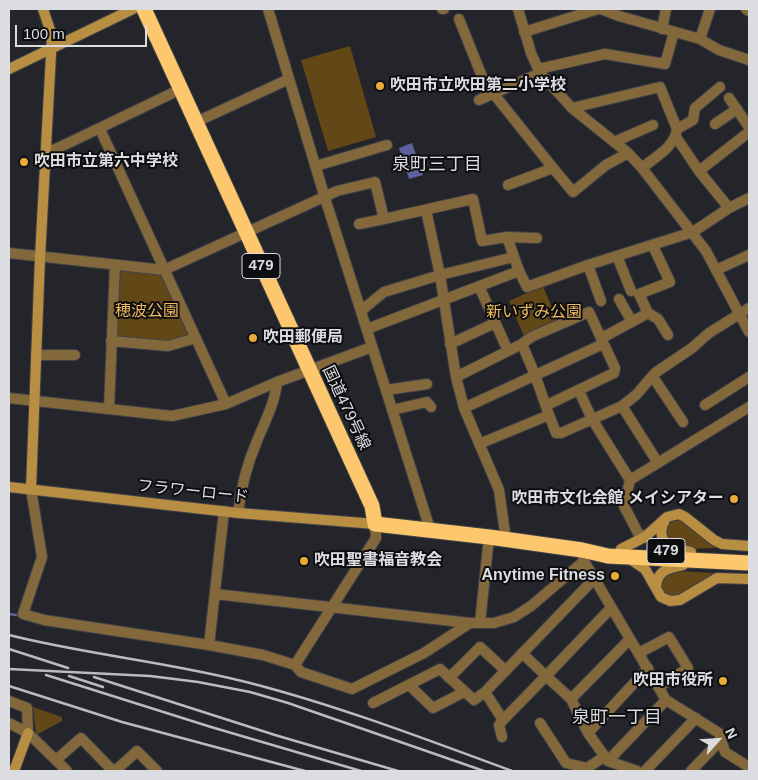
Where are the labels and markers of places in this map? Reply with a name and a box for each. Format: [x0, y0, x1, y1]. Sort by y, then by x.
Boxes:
place label: 吹田市立吹田第二小学校 [390, 76, 566, 96]
marker: 吹田市立吹田第二小学校 [374, 80, 386, 92]
place label: 吹田市立第六中学校 [34, 152, 178, 172]
marker: 吹田市立第六中学校 [18, 156, 30, 168]
place label: 吹田郵便局 [263, 328, 343, 348]
marker: 吹田郵便局 [247, 332, 259, 344]
place label: 吹田市文化会館 メイシアター [512, 489, 724, 509]
marker: 吹田市文化会館 メイシアター [728, 493, 740, 505]
place label: 吹田聖書福音教会 [314, 551, 442, 571]
marker: 吹田聖書福音教会 [298, 555, 310, 567]
place label: Anytime Fitness [481, 566, 605, 586]
marker: Anytime Fitness [609, 570, 621, 582]
place label: 吹田市役所 [633, 671, 713, 691]
marker: 吹田市役所 [717, 675, 729, 687]

